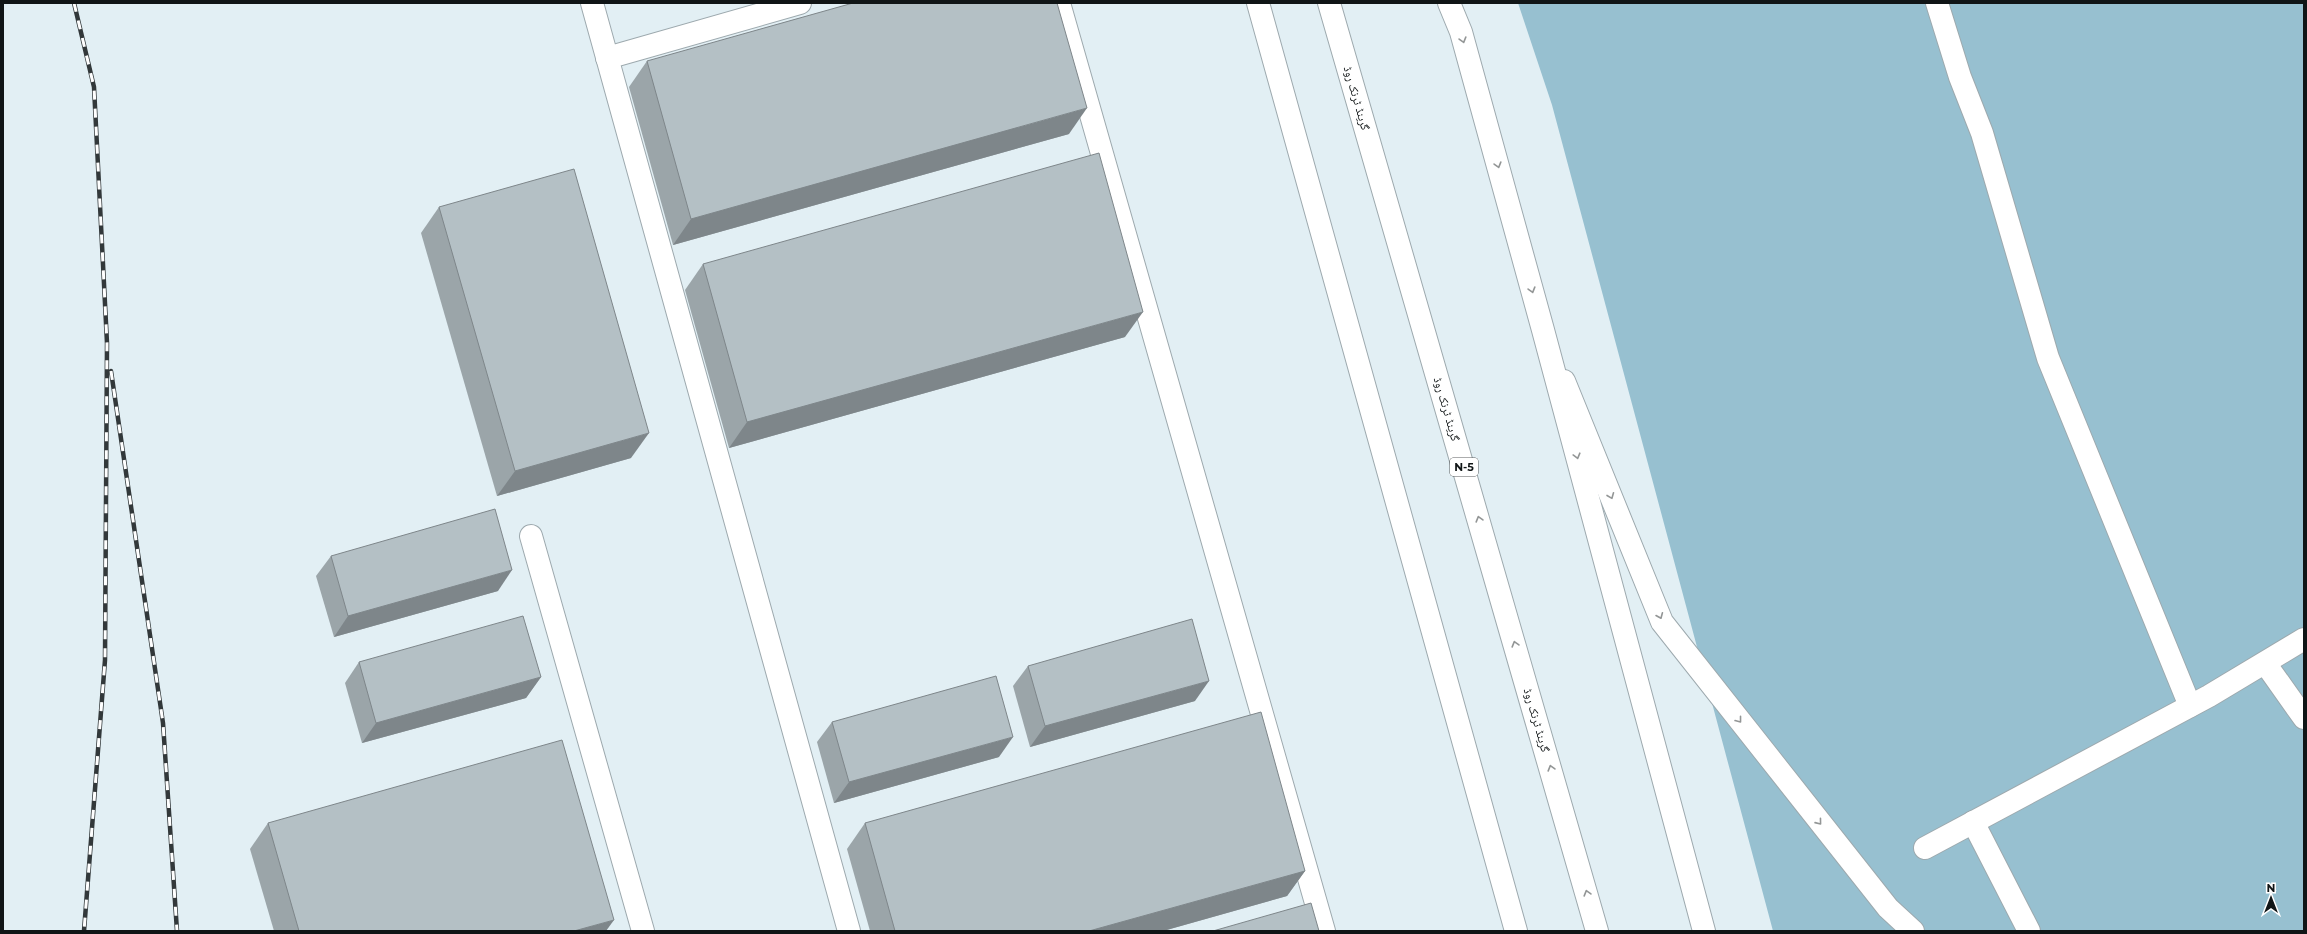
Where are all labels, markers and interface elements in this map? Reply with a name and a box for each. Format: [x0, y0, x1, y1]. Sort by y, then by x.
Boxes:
one-way arrow [1458, 36, 1467, 43]
street label: گرینڈ ٹرنک روڈ [1340, 64, 1373, 132]
one-way arrow [1493, 162, 1501, 168]
one-way arrow [1527, 286, 1536, 293]
street label: گرینڈ ٹرنک روڈ [1430, 375, 1463, 443]
one-way arrow [1572, 452, 1581, 459]
road number: N-5 [1450, 458, 1478, 476]
one-way arrow [1606, 492, 1614, 500]
one-way arrow [1475, 515, 1484, 522]
one-way arrow [1655, 612, 1663, 620]
one-way arrow [1511, 640, 1520, 647]
street label: گرینڈ ٹرنک روڈ [1520, 686, 1553, 754]
one-way arrow [1734, 715, 1741, 722]
one-way arrow [1547, 765, 1556, 772]
one-way arrow [1815, 817, 1822, 824]
north arrow [2251, 878, 2291, 918]
text: N [2267, 881, 2275, 895]
one-way arrow [1583, 890, 1592, 897]

